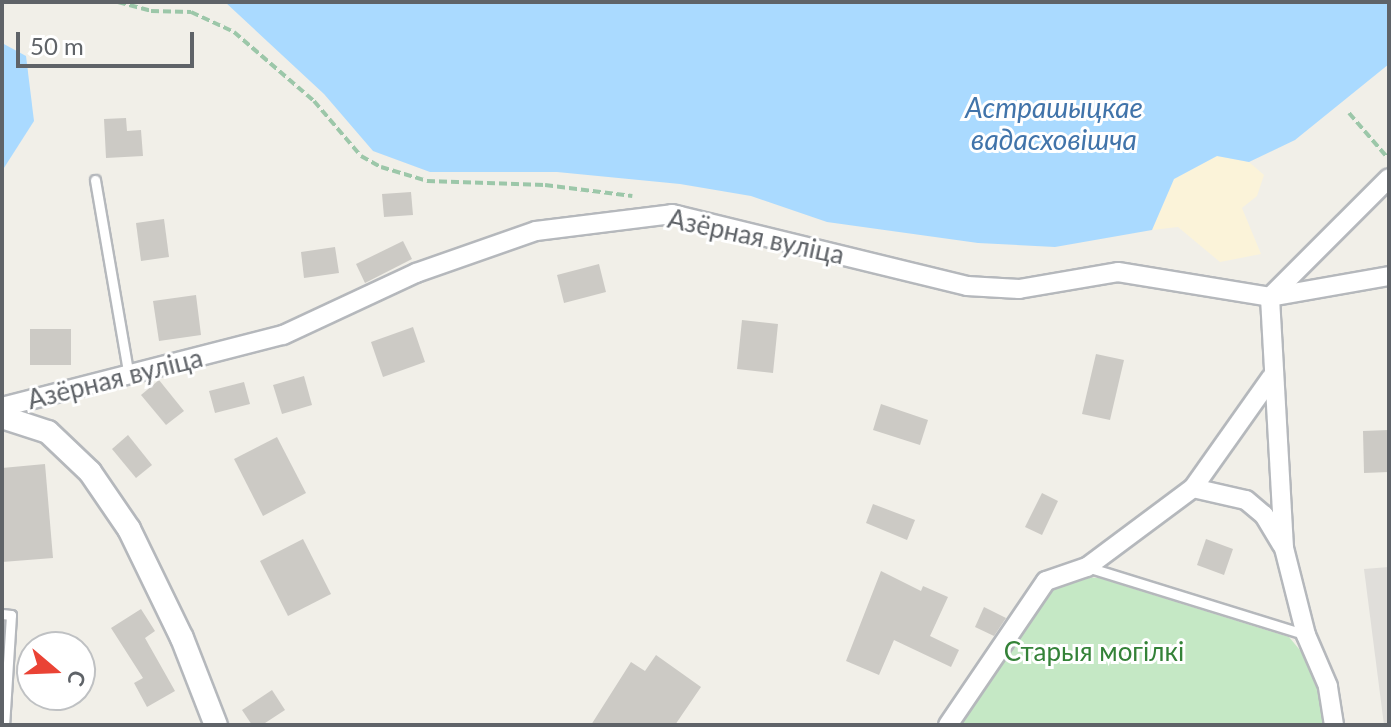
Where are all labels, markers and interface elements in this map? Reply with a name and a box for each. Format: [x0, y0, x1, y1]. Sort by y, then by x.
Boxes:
scale bar [20, 16, 198, 66]
text: 50 m [30, 31, 84, 60]
water label: Астрашыцкае вадасховішча [965, 90, 1143, 156]
street label: Азёрная вуліца [665, 203, 847, 271]
street label: Азёрная вуліца [24, 342, 206, 416]
north arrow [16, 631, 96, 711]
park label: Старыя могілкі [1004, 636, 1184, 668]
text: С [62, 667, 92, 690]

